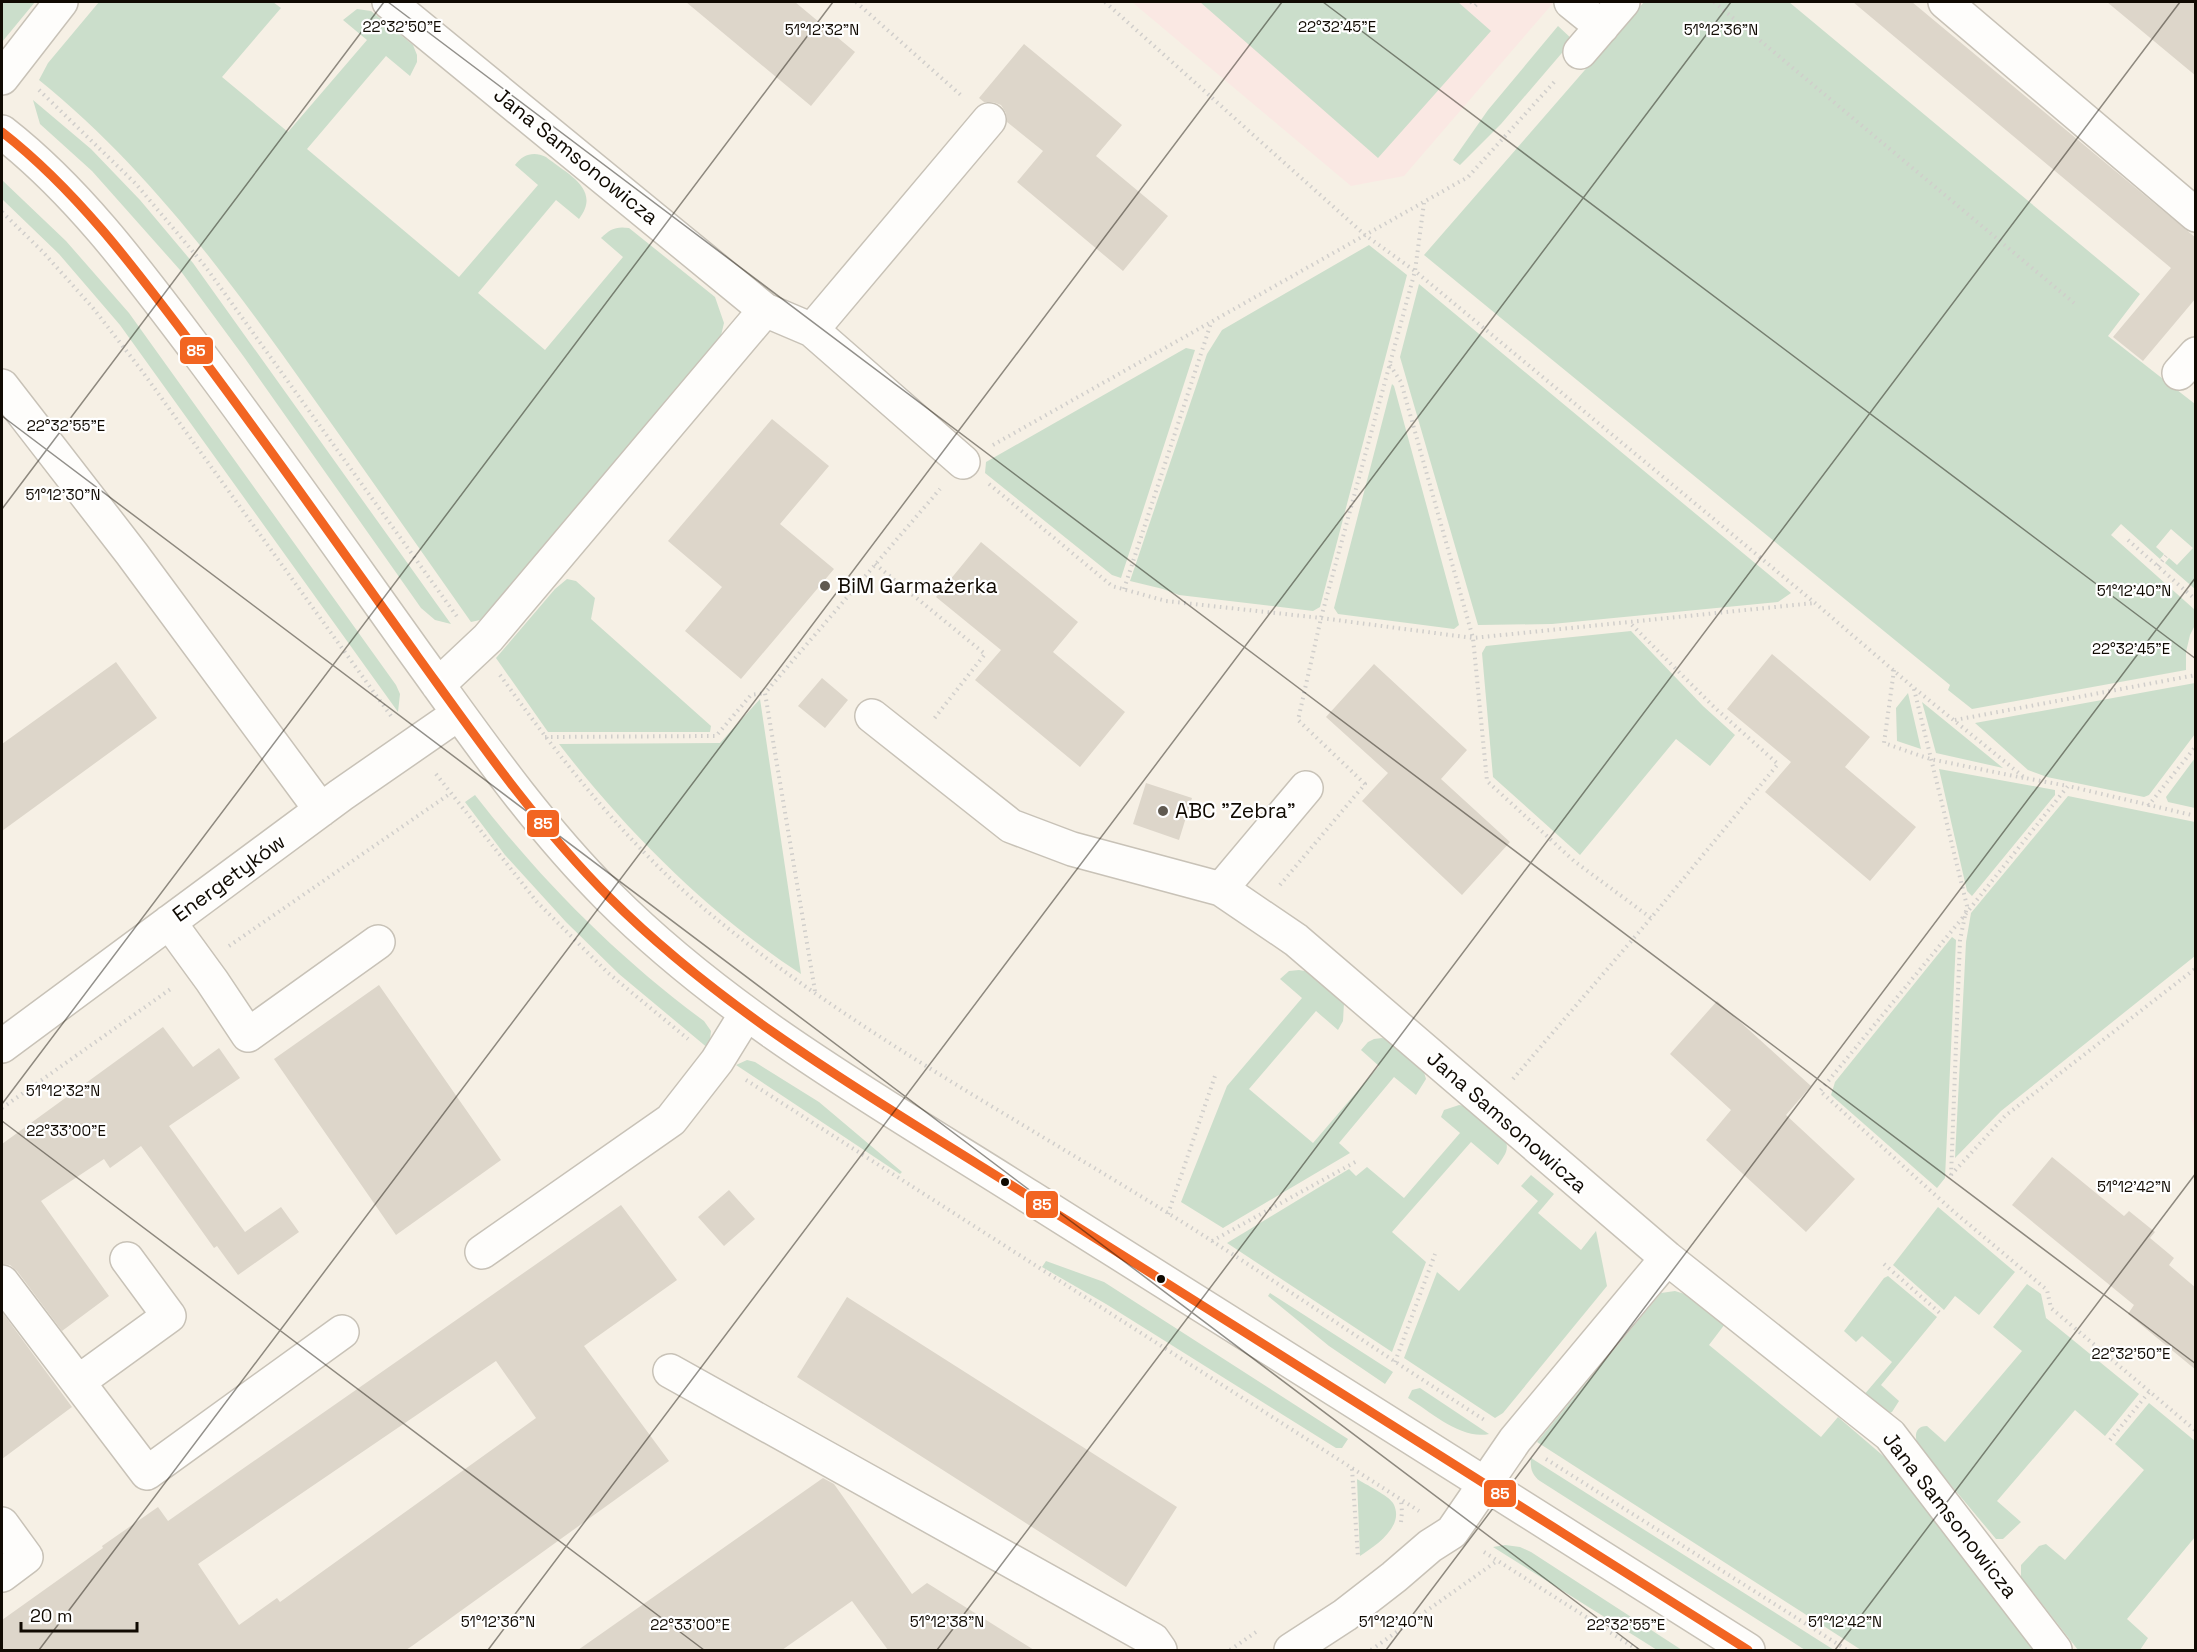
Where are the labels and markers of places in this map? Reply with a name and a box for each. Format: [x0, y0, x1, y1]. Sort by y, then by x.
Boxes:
place label: BiM Garmażerka [837, 572, 998, 599]
marker: BiM Garmażerka [818, 579, 832, 593]
place label: ABC "Zebra" [1175, 797, 1296, 824]
marker: ABC "Zebra" [1156, 804, 1170, 818]
unlabelled marker [999, 1176, 1011, 1188]
unlabelled marker [1155, 1273, 1167, 1285]

